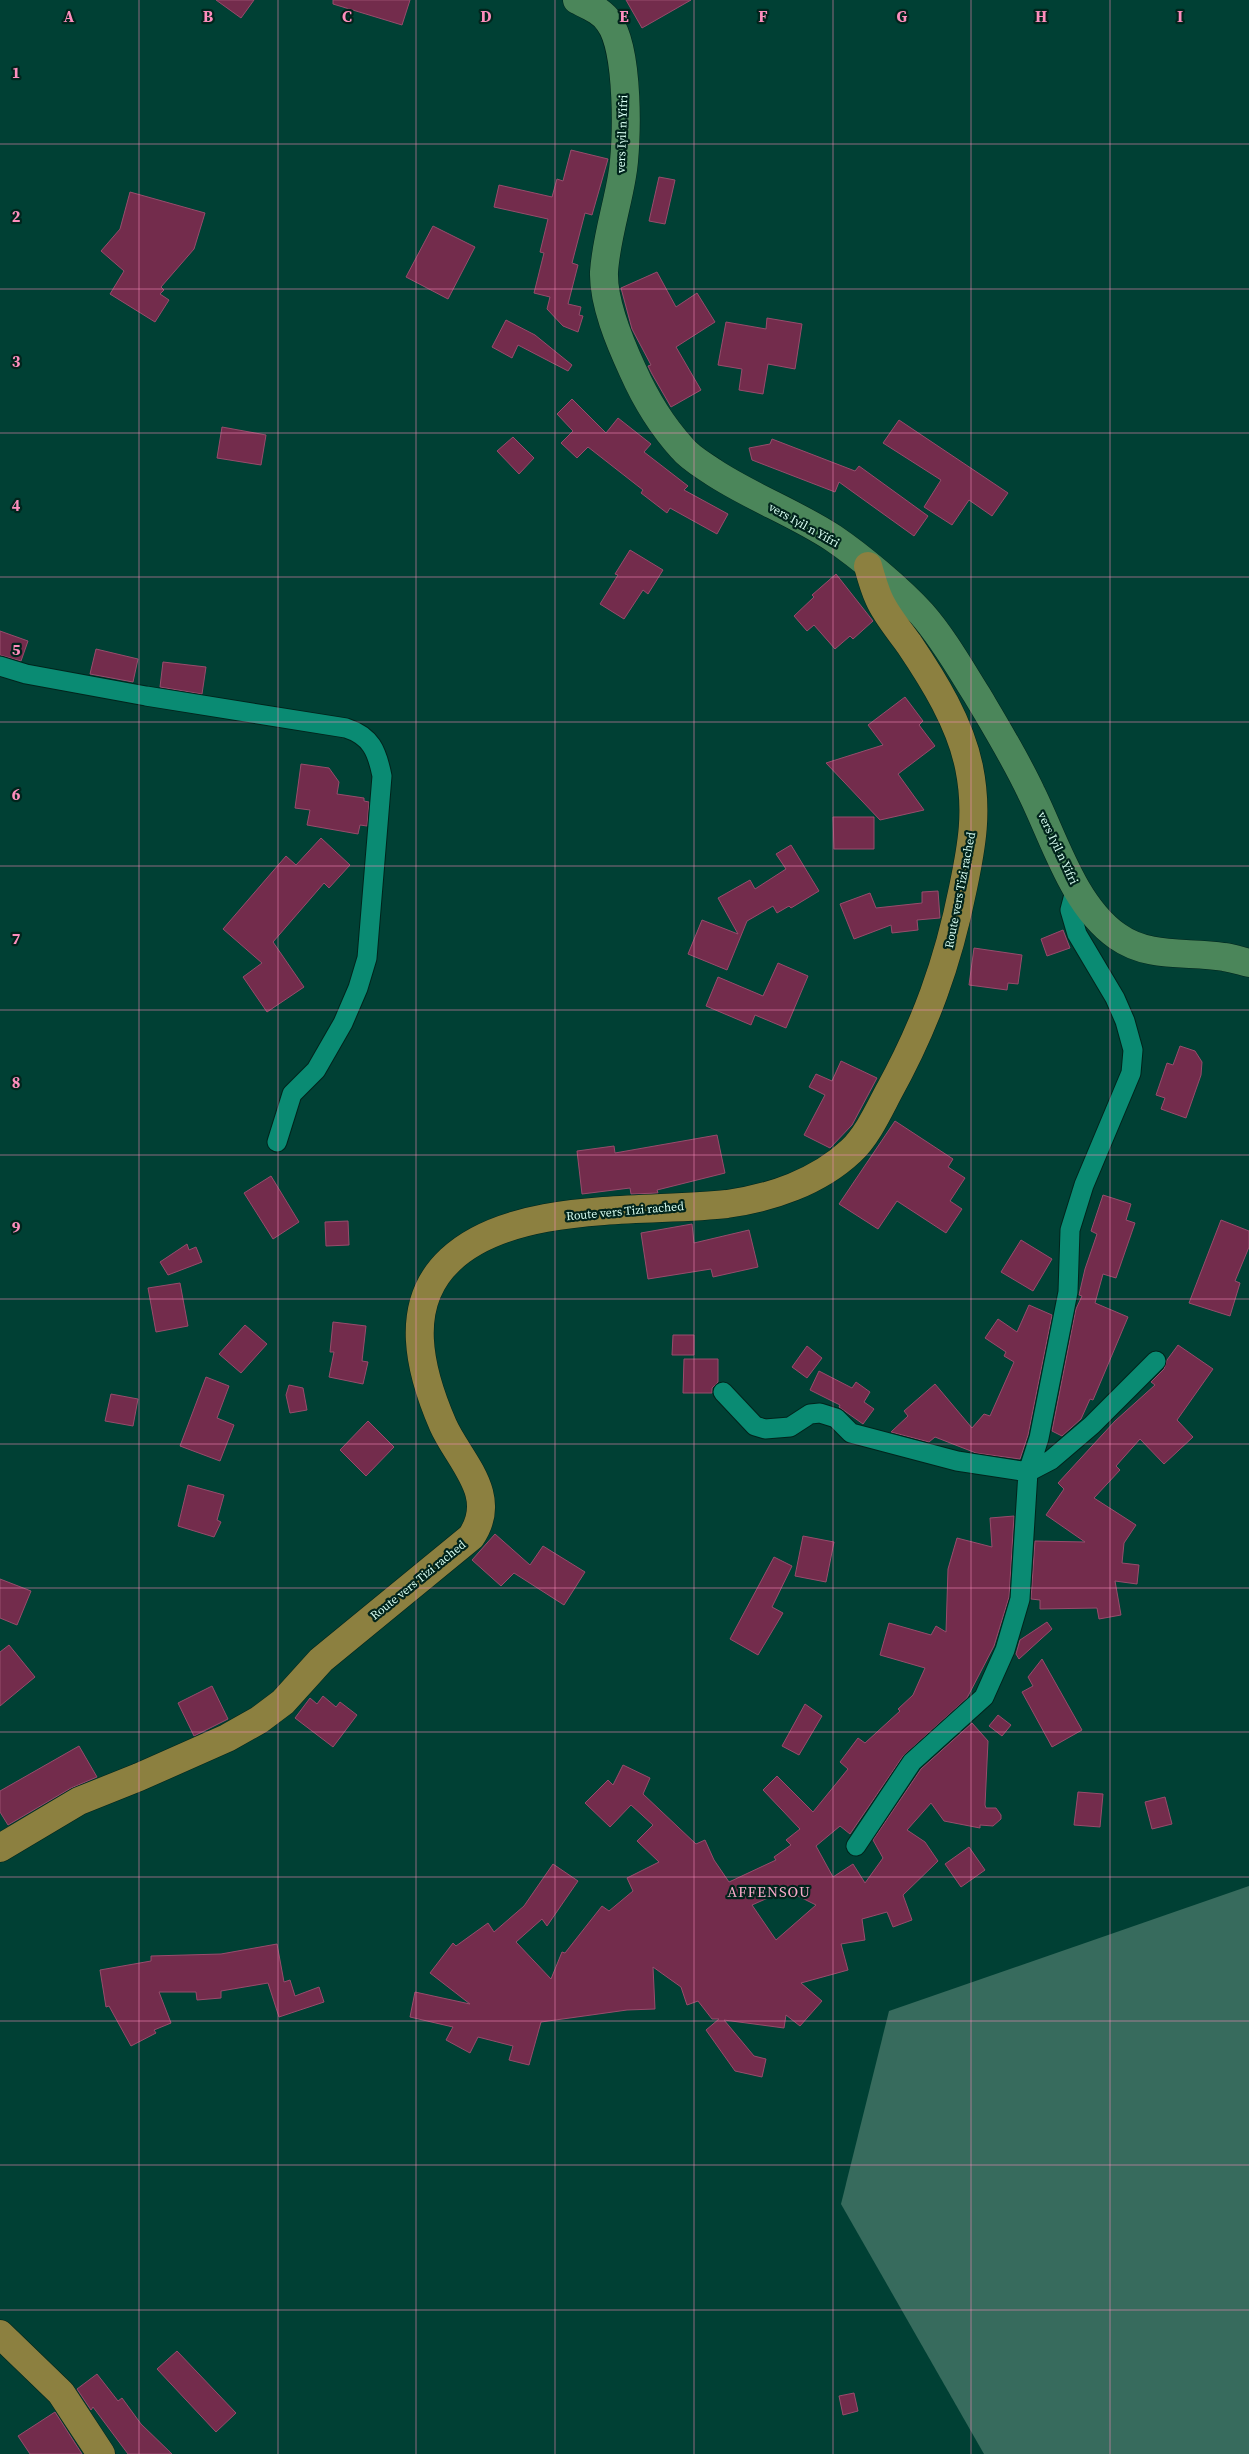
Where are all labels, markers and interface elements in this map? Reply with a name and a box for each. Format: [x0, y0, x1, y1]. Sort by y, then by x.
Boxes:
text: A [64, 5, 75, 27]
text: B [203, 5, 214, 27]
text: C [342, 5, 352, 27]
text: D [480, 5, 492, 27]
text: E [619, 5, 629, 27]
text: F [758, 5, 768, 27]
text: G [897, 5, 908, 27]
text: H [1035, 5, 1047, 27]
text: I [1177, 5, 1183, 27]
text: 1 [12, 61, 20, 83]
street label: vers Iγil n Yifri [613, 94, 631, 174]
text: 2 [12, 205, 21, 227]
text: 3 [12, 350, 21, 372]
text: 4 [12, 494, 21, 516]
street label: vers Iγil n Yifri [766, 499, 843, 551]
text: 5 [12, 638, 21, 660]
text: 6 [12, 783, 21, 805]
street label: vers Iγil n Yifri [1034, 809, 1082, 887]
street label: Route vers Tizi rached [941, 830, 979, 950]
text: 7 [12, 927, 21, 949]
text: 8 [12, 1071, 20, 1093]
street label: Route vers Tizi rached [565, 1198, 685, 1224]
text: 9 [12, 1216, 21, 1238]
street label: Route vers Tizi rached [367, 1536, 469, 1623]
district label: AFFENSOU [727, 1881, 811, 1902]

